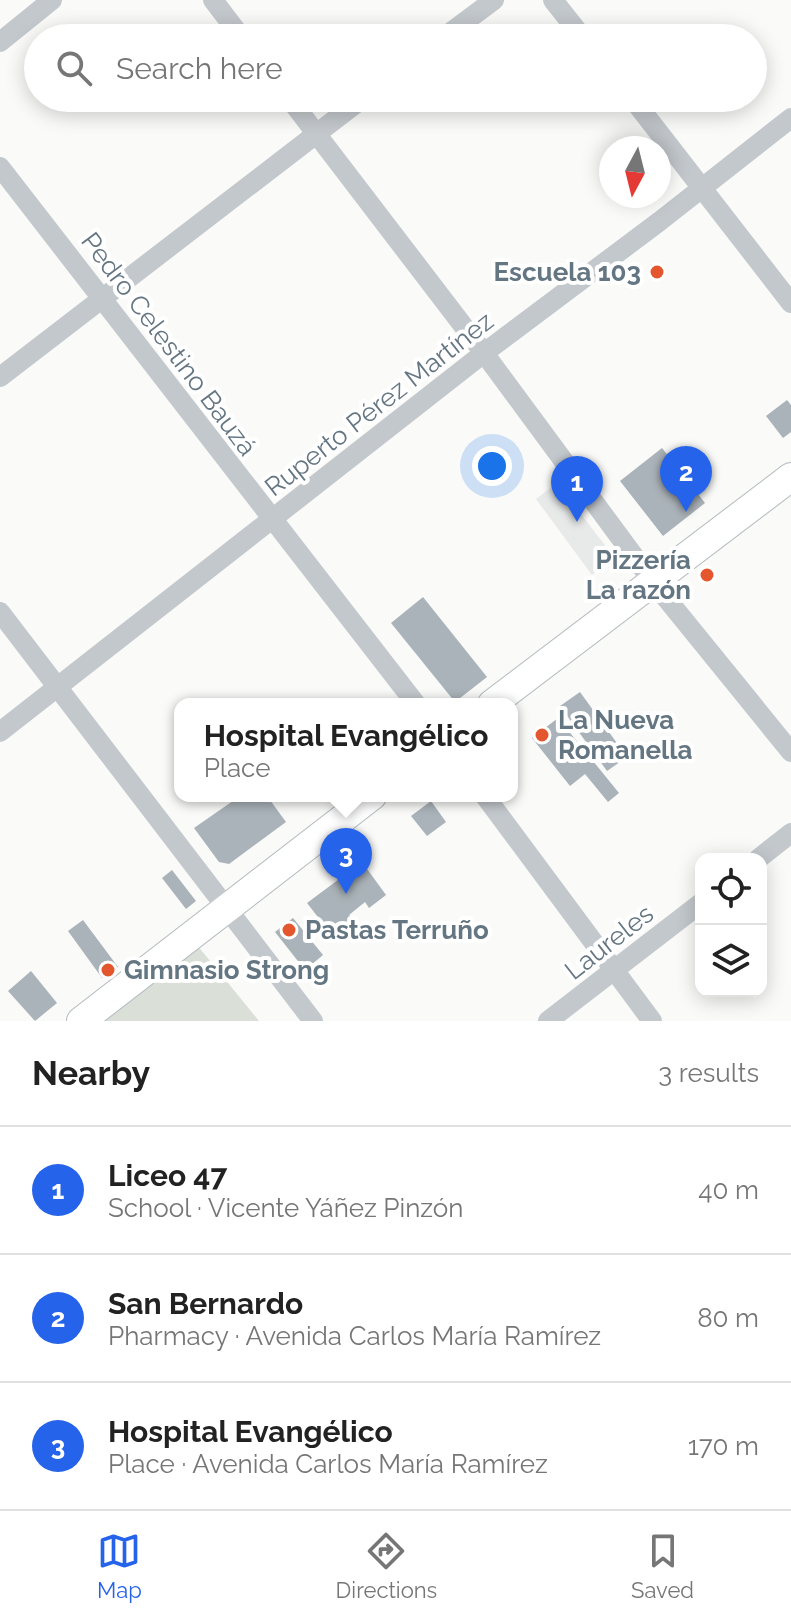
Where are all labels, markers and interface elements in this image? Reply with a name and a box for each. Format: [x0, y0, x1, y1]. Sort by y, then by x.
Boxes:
search box [24, 24, 767, 112]
icon: search [52, 46, 96, 90]
text: Search here [116, 51, 283, 86]
north arrow [599, 136, 671, 208]
street label: Pedro Celestino Bauzá [75, 226, 263, 462]
place label: Escuela 103 [494, 257, 641, 287]
marker: Escuela 103 [648, 263, 666, 281]
street label: Ruperto Pérez Martínez [259, 306, 499, 502]
your location [472, 446, 512, 486]
pin: 2 [660, 446, 712, 512]
pin: 1 [551, 456, 603, 522]
place label: Pizzería La razón [586, 545, 691, 605]
marker: Pizzería La razón [698, 566, 716, 584]
popup [174, 698, 518, 802]
place label: La Nueva Romanella [558, 705, 692, 765]
text: Hospital Evangélico [204, 718, 488, 753]
marker: La Nueva Romanella [533, 726, 551, 744]
text: Place [204, 753, 270, 783]
pin: 3 [320, 828, 372, 894]
map controls [695, 853, 767, 997]
button: locate [695, 853, 767, 925]
street label: Laureles [559, 898, 659, 986]
place label: Pastas Terruño [305, 915, 489, 945]
marker: Pastas Terruño [280, 921, 298, 939]
button: layers [695, 925, 767, 997]
place label: Gimnasio Strong [124, 955, 329, 985]
marker: Gimnasio Strong [99, 961, 117, 979]
text: Nearby [32, 1053, 150, 1093]
text: 3 results [658, 1058, 759, 1088]
text: Liceo 47 [108, 1158, 227, 1193]
text: 1 [52, 1175, 64, 1205]
text: 40 m [698, 1175, 759, 1205]
text: School · Vicente Yáñez Pinzón [108, 1193, 463, 1223]
text: San Bernardo [108, 1286, 303, 1321]
text: 2 [51, 1303, 65, 1333]
text: 80 m [697, 1303, 759, 1333]
text: Pharmacy · Avenida Carlos María Ramírez [108, 1321, 601, 1351]
text: Hospital Evangélico [108, 1414, 393, 1449]
text: 3 [51, 1431, 65, 1461]
text: 170 m [688, 1431, 759, 1461]
text: Place · Avenida Carlos María Ramírez [108, 1449, 548, 1479]
tab: Map [97, 1529, 142, 1603]
tab: Directions [336, 1529, 437, 1603]
tab: Saved [631, 1529, 694, 1603]

